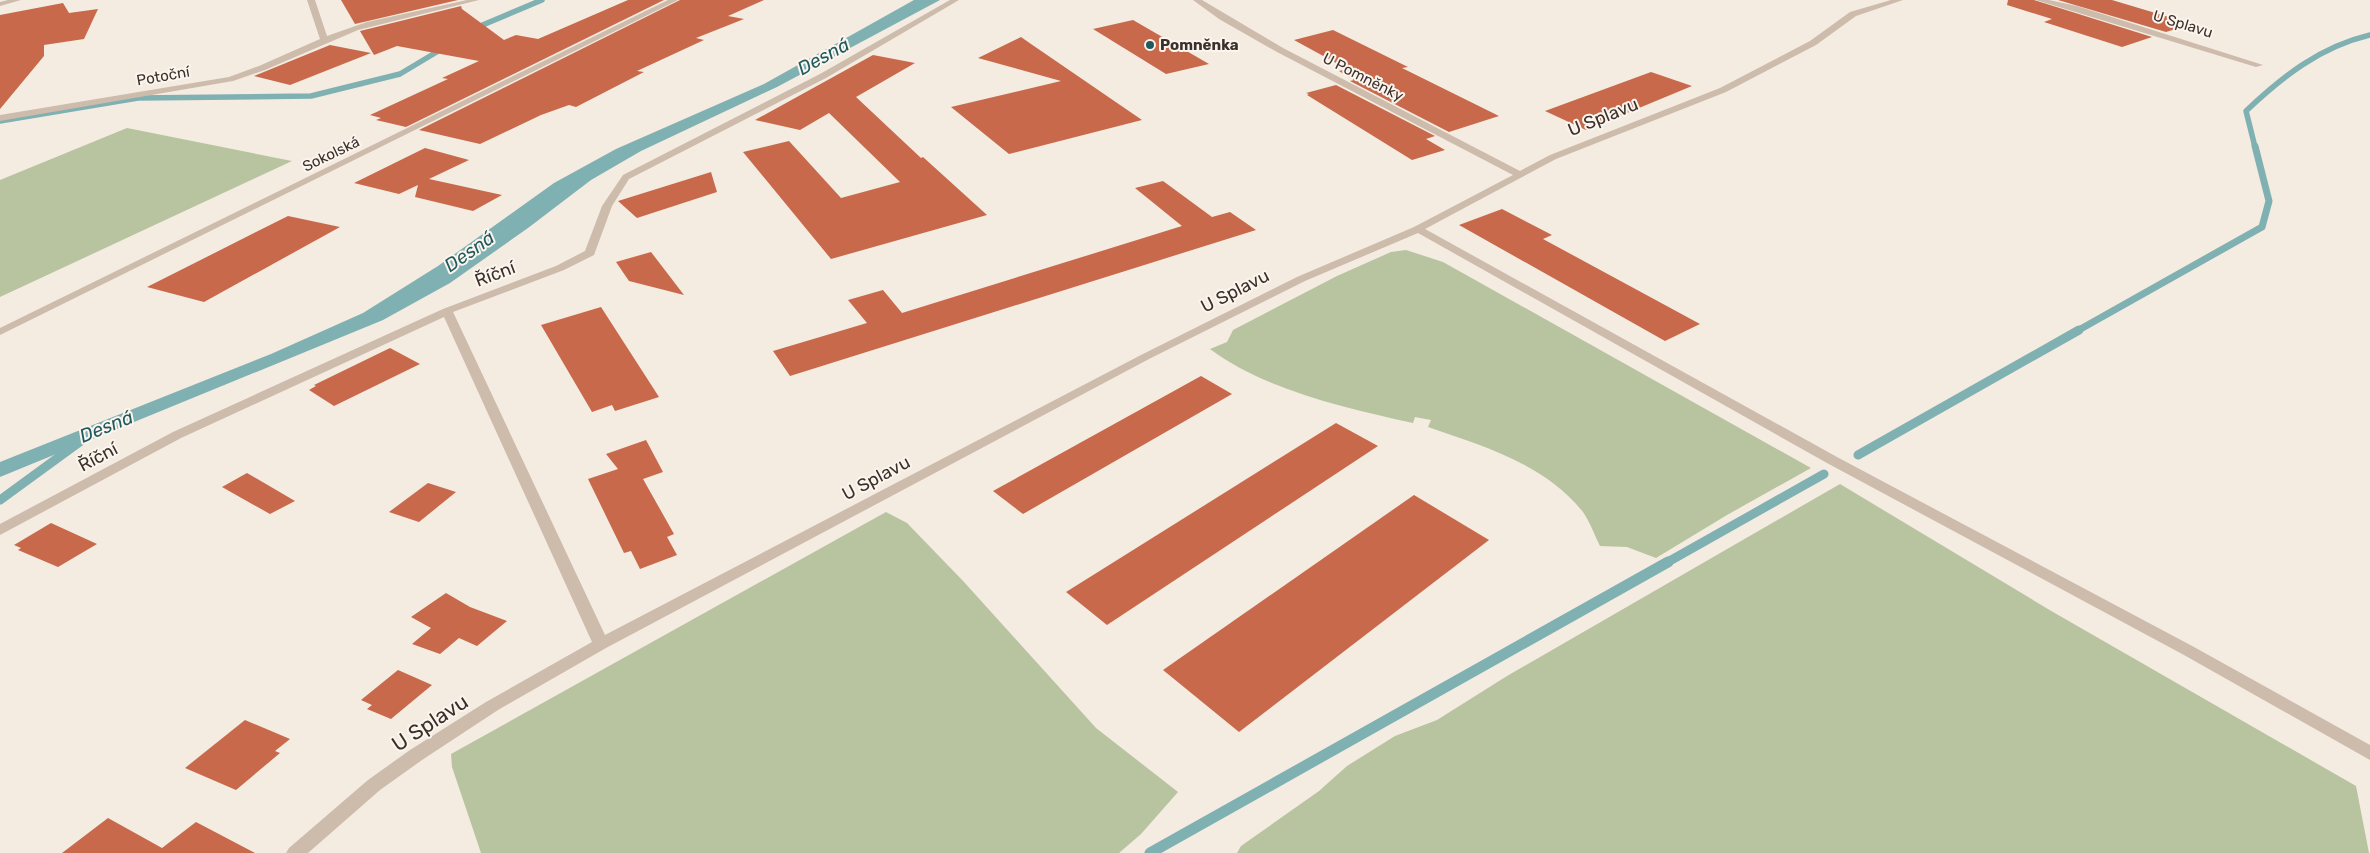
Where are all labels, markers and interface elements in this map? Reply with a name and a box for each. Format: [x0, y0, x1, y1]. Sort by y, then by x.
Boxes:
street label: U Splavu [2151, 6, 2215, 42]
water label: Desná [793, 33, 853, 80]
place label: Pomněnka [1160, 36, 1239, 54]
marker: Pomněnka [1144, 39, 1156, 51]
street label: U Pomněnky [1320, 49, 1406, 105]
street label: Potoční [135, 62, 192, 90]
street label: U Splavu [1565, 93, 1641, 141]
street label: Sokolská [300, 133, 362, 175]
water label: Desná [440, 226, 499, 277]
street label: Říční [472, 256, 520, 292]
street label: U Splavu [1197, 264, 1273, 318]
water label: Desná [76, 405, 136, 448]
street label: Říční [75, 437, 123, 476]
street label: U Splavu [838, 451, 914, 505]
street label: U Splavu [387, 689, 473, 757]

